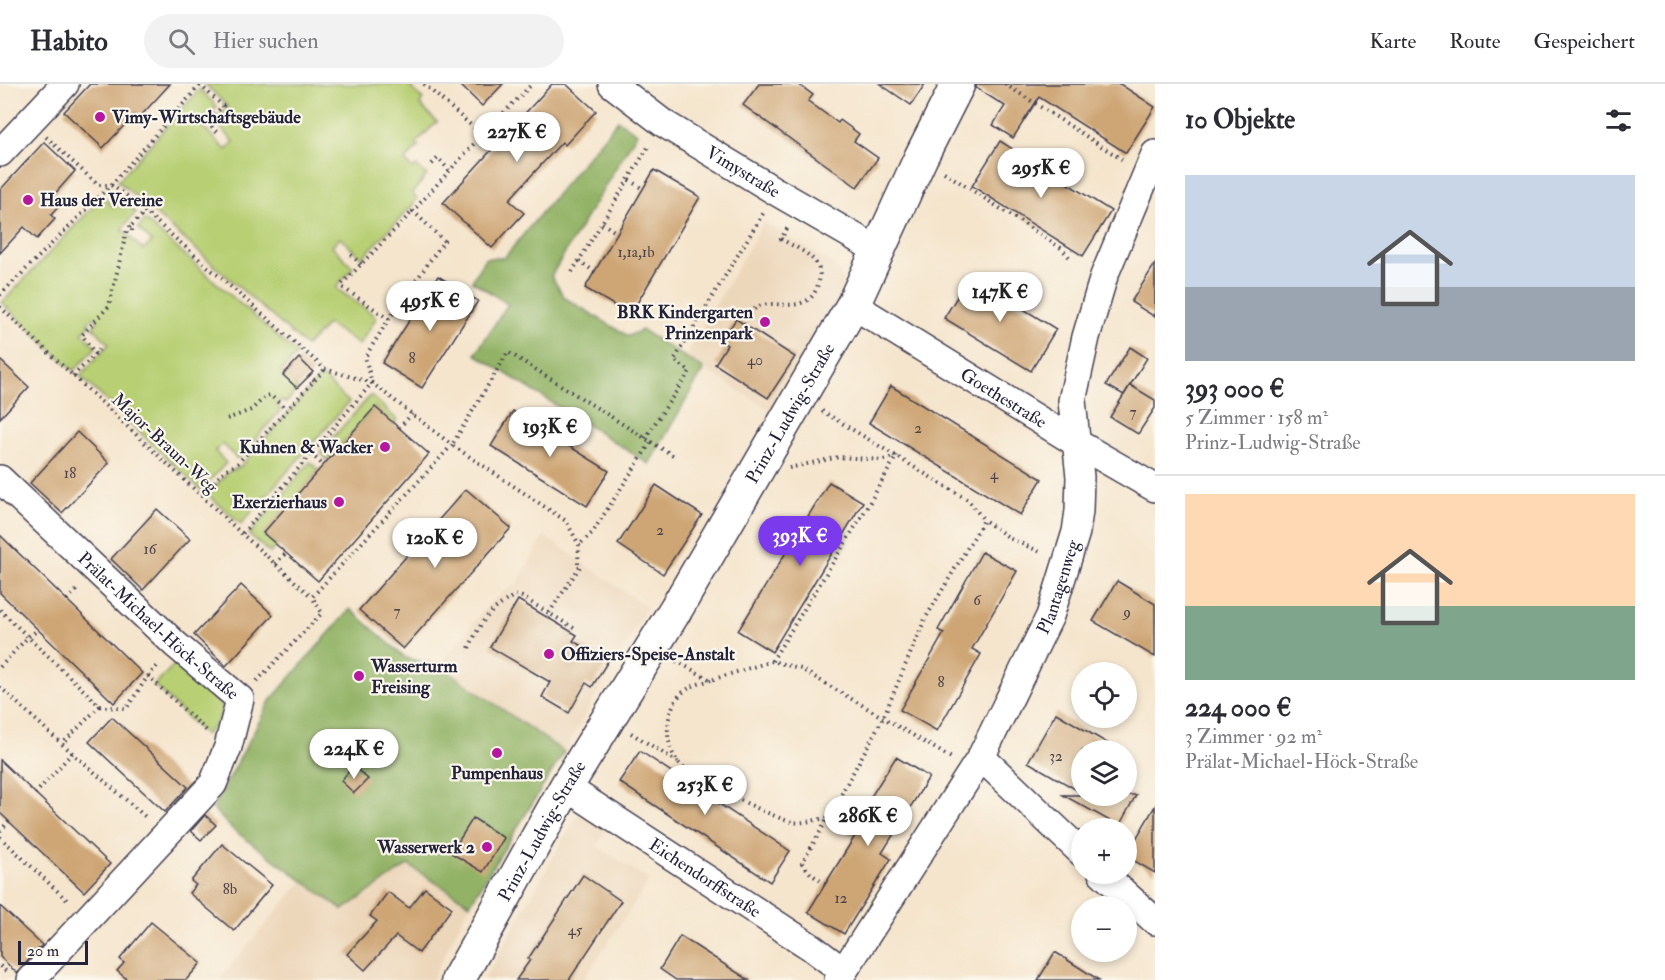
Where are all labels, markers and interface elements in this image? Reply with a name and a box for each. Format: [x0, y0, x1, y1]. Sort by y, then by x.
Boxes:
search box [144, 14, 564, 68]
text: Habito [30, 24, 108, 59]
icon: search [165, 25, 198, 58]
text: Hier suchen [213, 27, 319, 55]
text: Karte [1370, 28, 1416, 55]
text: Route [1449, 28, 1501, 55]
text: Gespeichert [1534, 28, 1635, 55]
text: 10 Objekte [1185, 104, 1295, 136]
icon: filters [1602, 104, 1635, 137]
place label: Vimy-Wirtschaftsgebäude [111, 106, 301, 129]
marker: Vimy-Wirtschaftsgebäude [93, 110, 107, 124]
pin: 227K € [468, 112, 566, 163]
text: 227K € [487, 119, 547, 144]
street label: Vimystraße [702, 141, 784, 204]
pin: 295K € [992, 148, 1090, 199]
text: 295K € [1011, 155, 1071, 180]
place label: Haus der Vereine [40, 189, 163, 212]
marker: Haus der Vereine [21, 193, 35, 207]
icon: home [1356, 214, 1464, 322]
house number: 1,1a,1b [617, 243, 655, 262]
pin: 147K € [951, 272, 1049, 323]
text: 147K € [972, 279, 1028, 304]
pin: 495K € [381, 281, 479, 332]
text: 495K € [400, 288, 460, 313]
place label: BRK Kindergarten Prinzenpark [617, 301, 754, 345]
marker: BRK Kindergarten Prinzenpark [758, 315, 772, 329]
street label: Prinz-Ludwig-Straße [741, 339, 840, 488]
house number: 8 [408, 349, 416, 368]
house number: 40 [747, 351, 763, 370]
street label: Goethestraße [956, 363, 1051, 434]
text: 393 000 € [1185, 373, 1284, 405]
street label: Major-Braun-Weg [107, 388, 223, 499]
house number: 7 [1130, 403, 1137, 422]
text: 5 Zimmer · 158 m² [1185, 405, 1328, 430]
pin: 193K € [501, 407, 599, 458]
text: 193K € [523, 414, 577, 439]
house number: 2 [914, 419, 922, 438]
text: Prinz-Ludwig-Straße [1185, 430, 1361, 455]
place label: Kuhnen & Wacker [239, 436, 373, 459]
marker: Kuhnen & Wacker [378, 440, 392, 454]
house number: 18 [64, 464, 76, 483]
house number: 4 [990, 465, 999, 484]
place label: Exerzierhaus [232, 491, 327, 514]
marker: Exerzierhaus [332, 495, 346, 509]
pin: 393K € [751, 516, 849, 567]
pin: 120K € [386, 518, 484, 569]
house number: 2 [656, 521, 664, 540]
text: 393K € [772, 523, 828, 548]
text: 120K € [406, 525, 464, 550]
icon: home [1356, 533, 1464, 641]
street label: Plantagenweg [1032, 536, 1085, 638]
house number: 16 [144, 540, 158, 559]
street label: Prälat-Michael-Höck-Straße [73, 547, 244, 705]
house number: 6 [973, 591, 982, 610]
house number: 7 [394, 602, 401, 621]
house number: 9 [1122, 603, 1131, 622]
place label: Offiziers-Speise-Anstalt [561, 643, 735, 666]
marker: Offiziers-Speise-Anstalt [542, 647, 556, 661]
place label: Wasserturm Freising [370, 655, 459, 699]
map controls [1071, 662, 1137, 962]
button: locate [1071, 662, 1137, 728]
marker: Wasserturm Freising [352, 669, 366, 683]
house number: 8 [937, 673, 945, 692]
text: 224 000 € [1185, 692, 1292, 724]
text: 3 Zimmer · 92 m² [1185, 724, 1322, 749]
pin: 224K € [305, 729, 403, 780]
text: 224K € [324, 736, 384, 761]
button: layers [1071, 740, 1137, 806]
marker: Pumpenhaus [490, 746, 504, 760]
house number: 32 [1049, 747, 1063, 766]
text: Prälat-Michael-Höck-Straße [1185, 749, 1418, 774]
street label: Prinz-Ludwig-Straße [493, 756, 592, 906]
place label: Pumpenhaus [451, 762, 543, 785]
pin: 253K € [656, 765, 754, 816]
text: 253K € [677, 772, 733, 797]
pin: 286K € [819, 796, 917, 847]
text: 286K € [838, 803, 898, 828]
button: + [1071, 818, 1137, 884]
street label: Eichendorffstraße [644, 833, 765, 923]
place label: Wasserwerk 2 [377, 836, 475, 859]
marker: Wasserwerk 2 [480, 840, 494, 854]
house number: 8b [223, 880, 237, 899]
house number: 12 [835, 889, 848, 908]
button: − [1071, 896, 1137, 962]
house number: 45 [568, 921, 583, 940]
scale bar [18, 938, 88, 966]
text: 20 m [27, 941, 59, 961]

